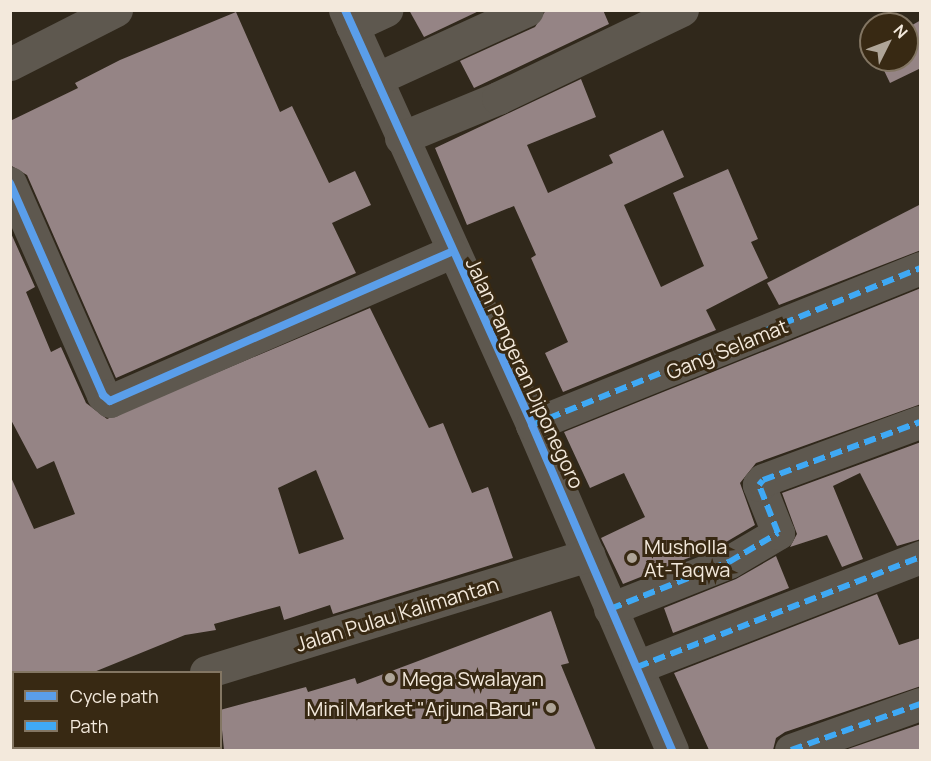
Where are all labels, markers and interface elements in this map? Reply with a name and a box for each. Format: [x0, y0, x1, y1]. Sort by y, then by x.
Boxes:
north arrow [859, 12, 919, 72]
text: N [889, 20, 913, 43]
street label: Jalan Pangeran Diponegoro [461, 254, 589, 492]
street label: Gang Selamat [663, 314, 791, 384]
place label: Musholla At-Taqwa [644, 534, 730, 581]
marker: Musholla At-Taqwa [625, 551, 639, 565]
street label: Jalan Pulau Kalimantan [293, 572, 501, 656]
place label: Mega Swalayan [402, 666, 544, 690]
legend [12, 671, 222, 749]
marker: Mega Swalayan [383, 671, 397, 685]
text: Cycle path [70, 684, 159, 708]
place label: Mini Market "Arjuna Baru" [307, 696, 539, 720]
marker: Mini Market "Arjuna Baru" [544, 701, 558, 715]
text: Path [70, 714, 108, 738]

